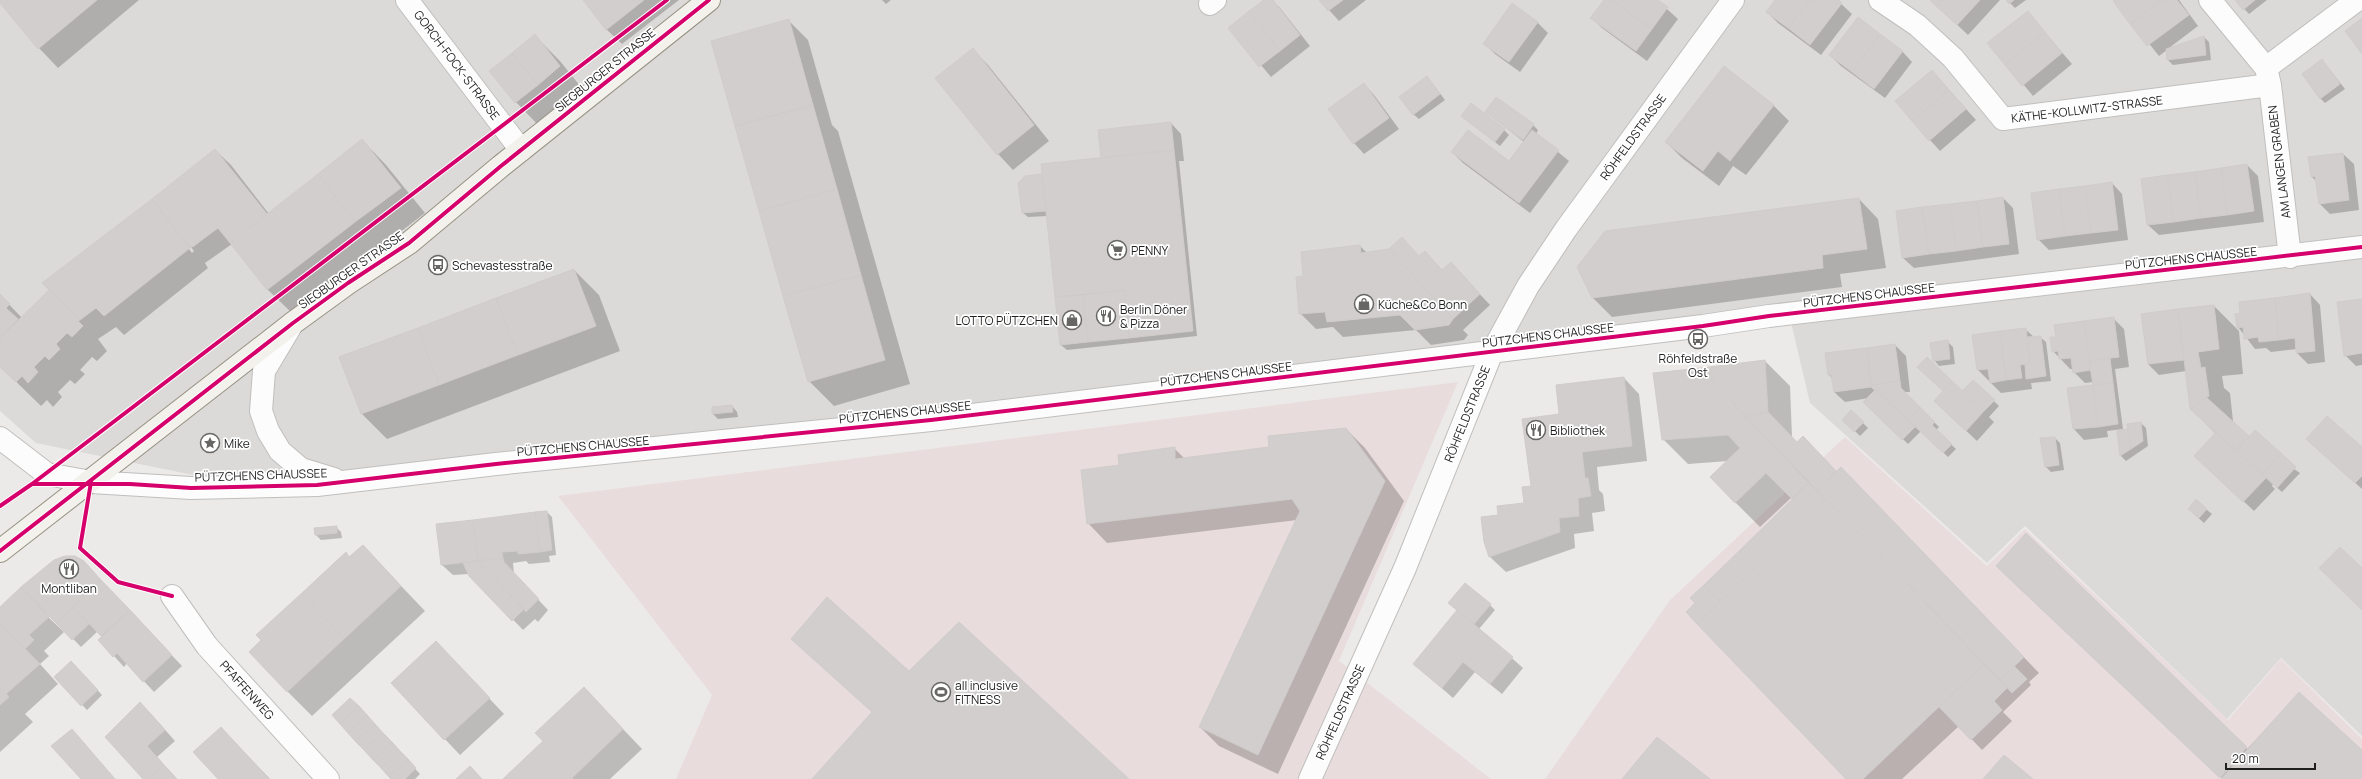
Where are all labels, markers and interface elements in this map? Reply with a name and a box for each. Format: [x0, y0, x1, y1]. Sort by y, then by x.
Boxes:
street label: GORCH-FOCK-STRASSE [410, 7, 504, 123]
street label: SIEGBURGER STRASSE [551, 24, 659, 116]
street label: RÖHFELDSTRASSE [1596, 90, 1670, 184]
street label: KÄTHE-KOLLWITZ-STRASSE [2010, 91, 2164, 127]
street label: AM LANGEN GRABEN [2264, 104, 2294, 220]
street label: SIEGBURGER STRASSE [295, 227, 407, 313]
supermarket icon: PENNY [1106, 239, 1128, 261]
place label: PENNY [1131, 242, 1169, 259]
street label: PÜTZCHENS CHAUSSEE [2124, 243, 2258, 273]
bus stop icon: Schevastesstraße [427, 254, 449, 276]
place label: Schevastesstraße [452, 257, 553, 274]
street label: PÜTZCHENS CHAUSSEE [1802, 278, 1936, 312]
shop icon: Küche&Co Bonn [1353, 293, 1375, 315]
place label: Küche&Co Bonn [1378, 296, 1467, 313]
place label: Berlin Döner & Pizza [1120, 301, 1188, 332]
restaurant icon: Berlin Döner & Pizza [1095, 305, 1117, 327]
shop icon: LOTTO PÜTZCHEN [1061, 309, 1083, 331]
place label: LOTTO PÜTZCHEN [956, 312, 1058, 329]
street label: PÜTZCHENS CHAUSSEE [1481, 318, 1615, 352]
bus stop icon: Röhfeldstraße Ost [1687, 328, 1709, 350]
place label: Röhfeldstraße Ost [1659, 350, 1737, 381]
street label: PÜTZCHENS CHAUSSEE [1159, 357, 1293, 391]
street label: RÖHFELDSTRASSE [1440, 363, 1494, 465]
street label: PÜTZCHENS CHAUSSEE [838, 397, 972, 427]
restaurant icon: Bibliothek [1525, 419, 1547, 441]
place label: Bibliothek [1550, 422, 1606, 439]
place icon: Mike [199, 432, 221, 454]
street label: PÜTZCHENS CHAUSSEE [516, 432, 650, 460]
place label: Mike [224, 435, 250, 452]
street label: PÜTZCHENS CHAUSSEE [194, 464, 328, 486]
restaurant icon: Montliban [58, 558, 80, 580]
place label: Montliban [41, 580, 97, 597]
street label: PFAFFENWEG [216, 657, 278, 724]
street label: RÖHFELDSTRASSE [1311, 661, 1369, 762]
place label: all inclusive FITNESS [955, 677, 1018, 708]
sports icon: all inclusive FITNESS [930, 681, 952, 703]
scale bar [2226, 745, 2315, 771]
text: 20 m [2232, 750, 2259, 767]

